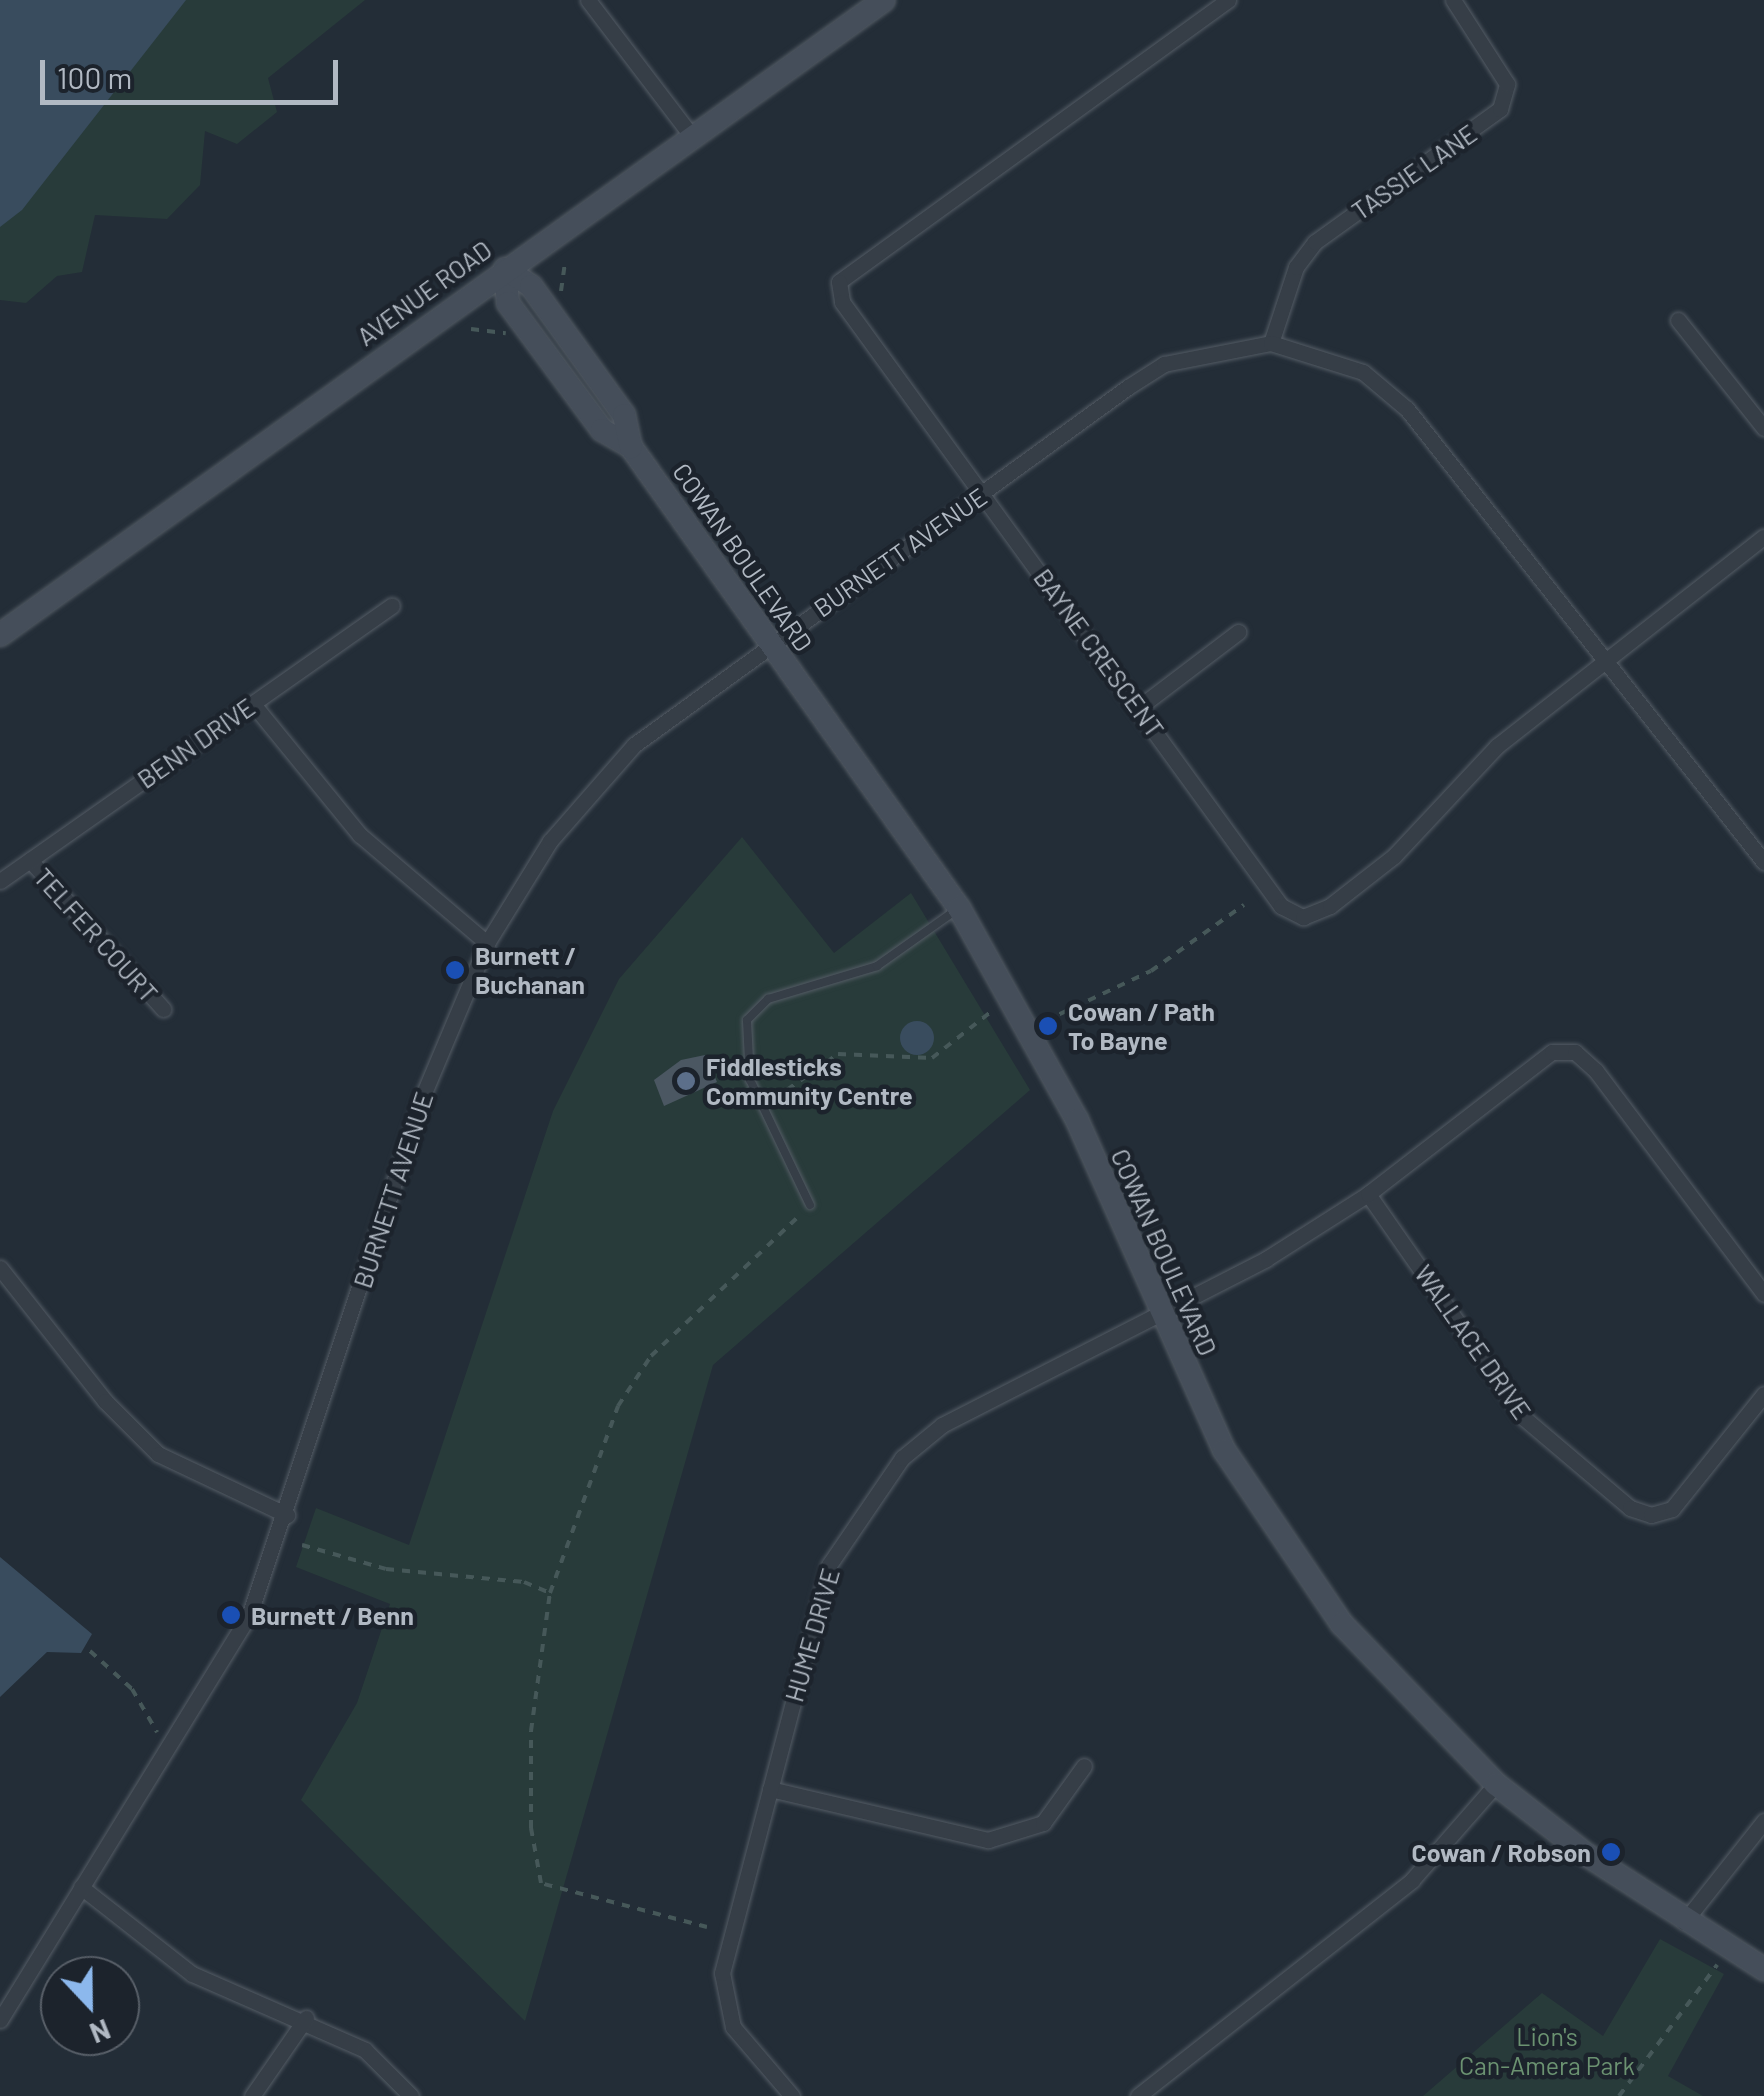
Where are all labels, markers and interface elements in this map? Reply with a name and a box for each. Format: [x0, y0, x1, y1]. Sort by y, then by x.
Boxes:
scale bar [45, 40, 342, 102]
text: 100 m [57, 59, 132, 95]
street label: TASSIE LANE [1346, 118, 1482, 226]
street label: AVENUE ROAD [351, 234, 497, 352]
street label: COWAN BOULEVARD [667, 457, 819, 657]
street label: BURNETT AVENUE [808, 481, 992, 623]
street label: BAYNE CRESCENT [1028, 563, 1170, 743]
street label: BENN DRIVE [132, 692, 260, 794]
street label: TELFER COURT [28, 862, 164, 1008]
place label: Burnett / Buchanan [475, 941, 585, 1000]
marker: Burnett / Buchanan [444, 959, 466, 981]
place label: Cowan / Path To Bayne [1068, 997, 1215, 1056]
marker: Cowan / Path To Bayne [1037, 1015, 1059, 1037]
place label: Fiddlesticks Community Centre [706, 1052, 913, 1111]
marker: Fiddlesticks Community Centre [675, 1070, 697, 1092]
street label: BURNETT AVENUE [347, 1088, 439, 1292]
street label: COWAN BOULEVARD [1105, 1144, 1223, 1360]
street label: WALLACE DRIVE [1409, 1259, 1537, 1425]
street label: HUME DRIVE [779, 1565, 845, 1705]
place label: Burnett / Benn [251, 1600, 414, 1630]
marker: Burnett / Benn [220, 1604, 242, 1626]
place label: Cowan / Robson [1412, 1837, 1591, 1867]
marker: Cowan / Robson [1600, 1841, 1622, 1863]
north arrow [40, 1956, 140, 2056]
text: N [85, 2013, 115, 2051]
park label: Lion's Can-Amera Park [1459, 2022, 1635, 2081]

